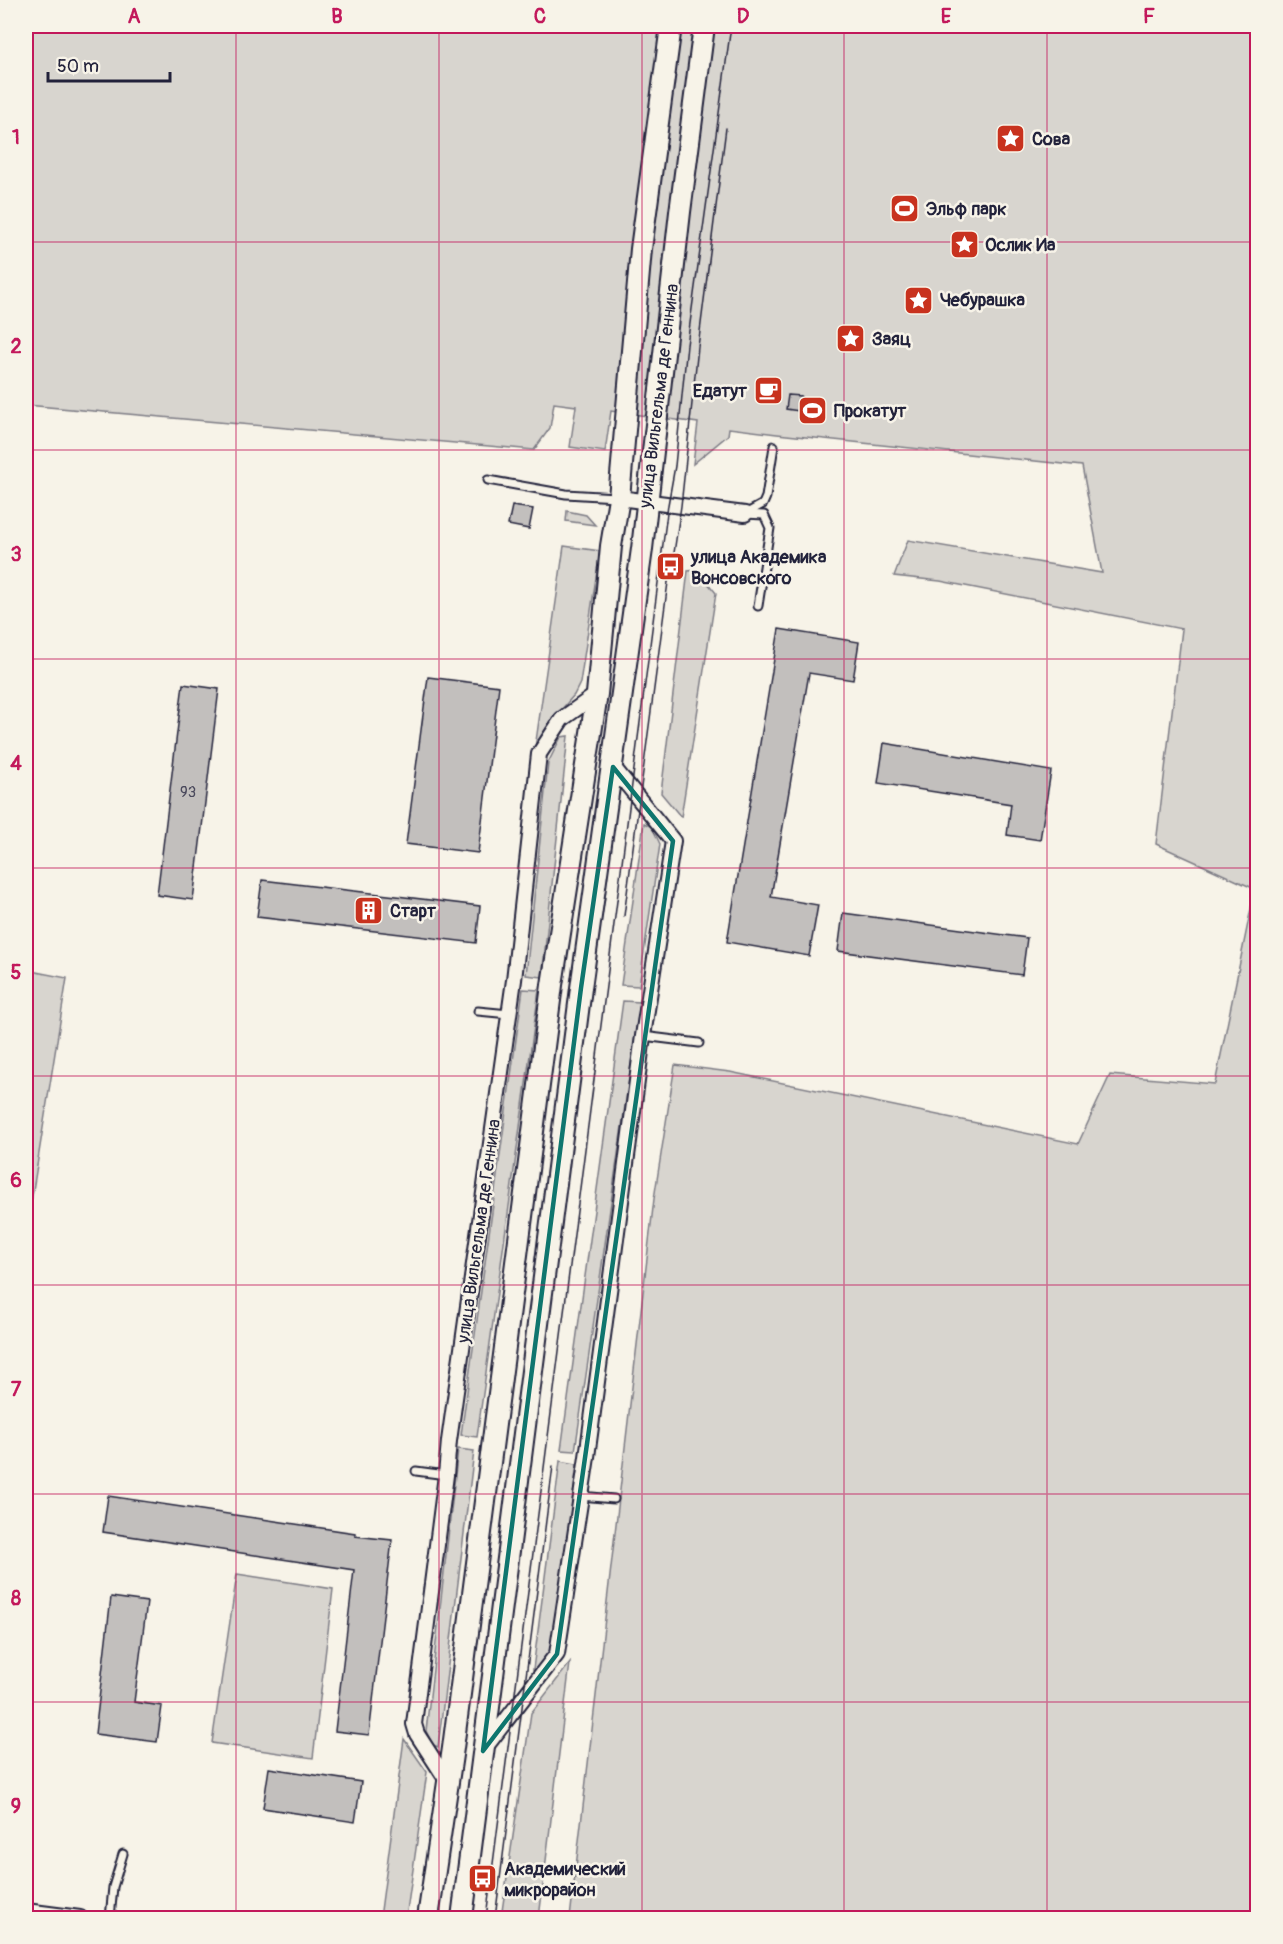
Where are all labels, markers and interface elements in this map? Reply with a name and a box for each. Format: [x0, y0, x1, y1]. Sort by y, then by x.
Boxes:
text: A [128, 4, 141, 29]
text: B [331, 4, 343, 29]
text: C [534, 4, 546, 29]
text: D [737, 4, 750, 29]
text: E [941, 4, 952, 29]
text: F [1143, 4, 1155, 29]
scale bar [48, 45, 170, 83]
text: 50 m [57, 55, 99, 78]
place icon: Сова [995, 123, 1027, 155]
text: 1 [12, 125, 20, 150]
place label: Сова [1032, 128, 1071, 151]
sports icon: Эльф парк [889, 193, 921, 225]
place label: Эльф парк [926, 198, 1006, 221]
place icon: Ослик Иа [948, 229, 980, 261]
place label: Ослик Иа [985, 234, 1056, 257]
street label: улица Вильгельма де Геннина [634, 282, 684, 511]
place icon: Чебурашка [903, 284, 935, 316]
place label: Чебурашка [940, 289, 1026, 312]
place icon: Заяц [835, 323, 867, 355]
place label: Заяц [872, 328, 911, 351]
text: 2 [10, 334, 22, 359]
cafe icon: Едатут [752, 375, 784, 407]
place label: Едатут [693, 380, 748, 403]
sports icon: Прокатут [797, 395, 829, 427]
place label: Прокатут [834, 400, 907, 423]
text: 3 [10, 542, 22, 567]
place label: улица Академика Вонсовского [690, 546, 827, 590]
bus stop icon: улица Академика Вонсовского [654, 551, 686, 583]
text: 4 [10, 751, 22, 776]
house number: 93 [180, 783, 196, 802]
building icon: Старт [353, 895, 385, 927]
place label: Старт [390, 900, 437, 923]
text: 5 [11, 960, 22, 985]
street label: улица Вильгельма де Геннина [452, 1118, 506, 1345]
text: 6 [10, 1168, 22, 1193]
text: 7 [11, 1377, 22, 1402]
text: 8 [11, 1586, 21, 1611]
text: 9 [11, 1794, 21, 1819]
place label: Академический микрорайон [504, 1858, 626, 1902]
bus stop icon: Академический микрорайон [467, 1863, 499, 1895]

